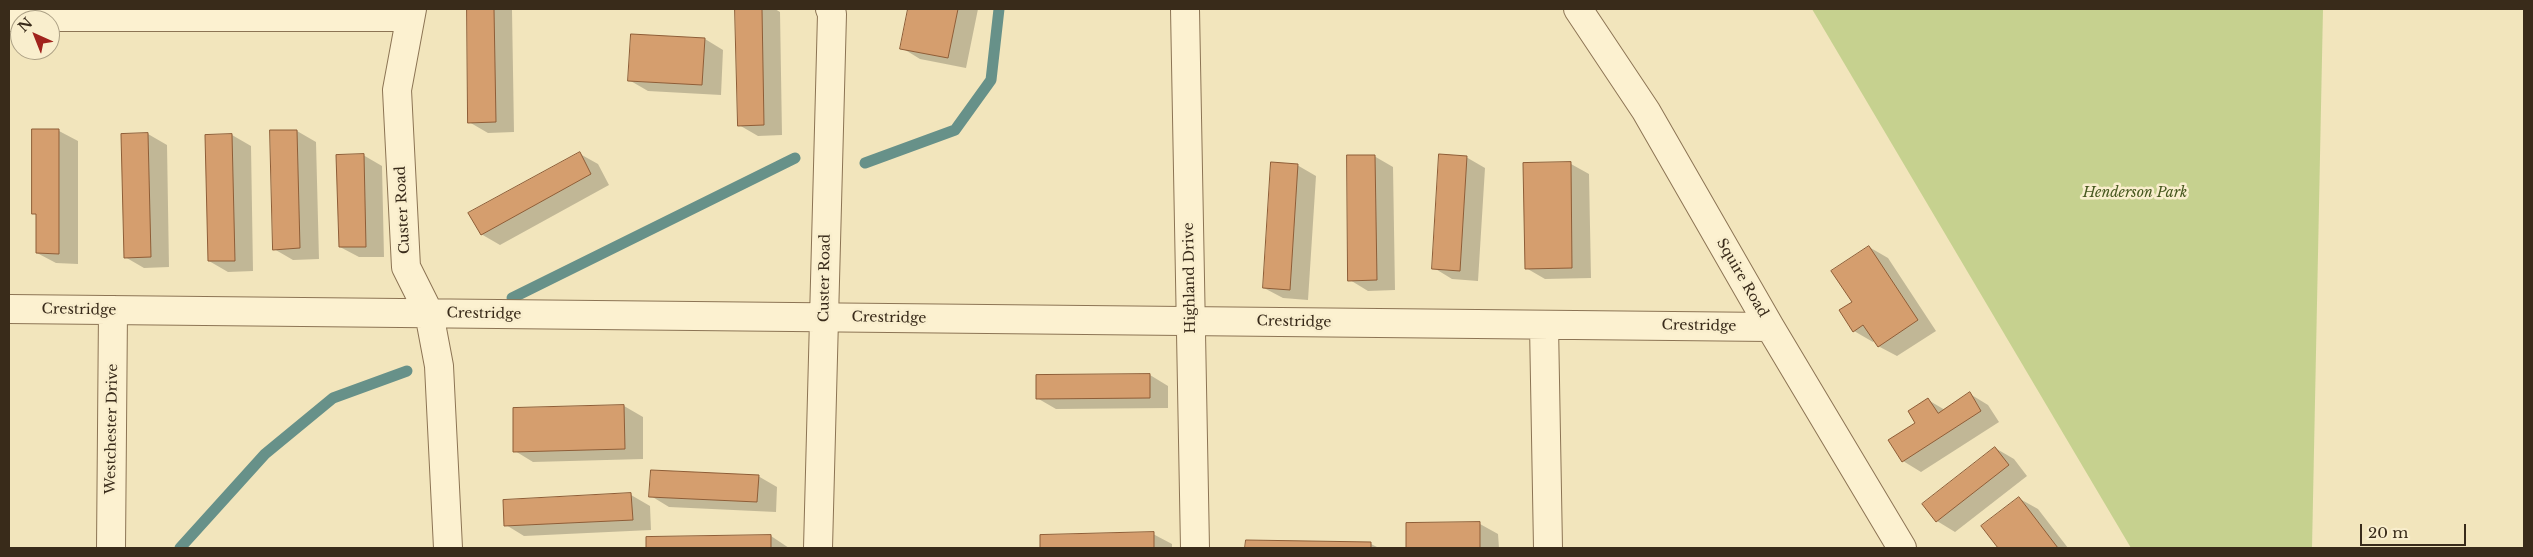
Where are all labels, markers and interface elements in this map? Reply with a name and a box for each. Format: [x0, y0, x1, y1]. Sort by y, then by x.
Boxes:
north arrow [10, 10, 60, 60]
text: N [14, 14, 36, 36]
street label: Custer Road [392, 166, 414, 254]
park label: Henderson Park [2083, 185, 2187, 201]
street label: Highland Drive [1181, 222, 1199, 334]
street label: Custer Road [816, 234, 834, 322]
street label: Squire Road [1713, 236, 1771, 320]
street label: Crestridge [42, 301, 116, 319]
street label: Crestridge [447, 305, 521, 323]
street label: Crestridge [852, 309, 926, 327]
street label: Crestridge [1257, 313, 1331, 331]
street label: Crestridge [1662, 317, 1736, 335]
street label: Westchester Drive [102, 364, 122, 494]
scale bar [2363, 514, 2469, 546]
text: 20 m [2368, 523, 2408, 542]

